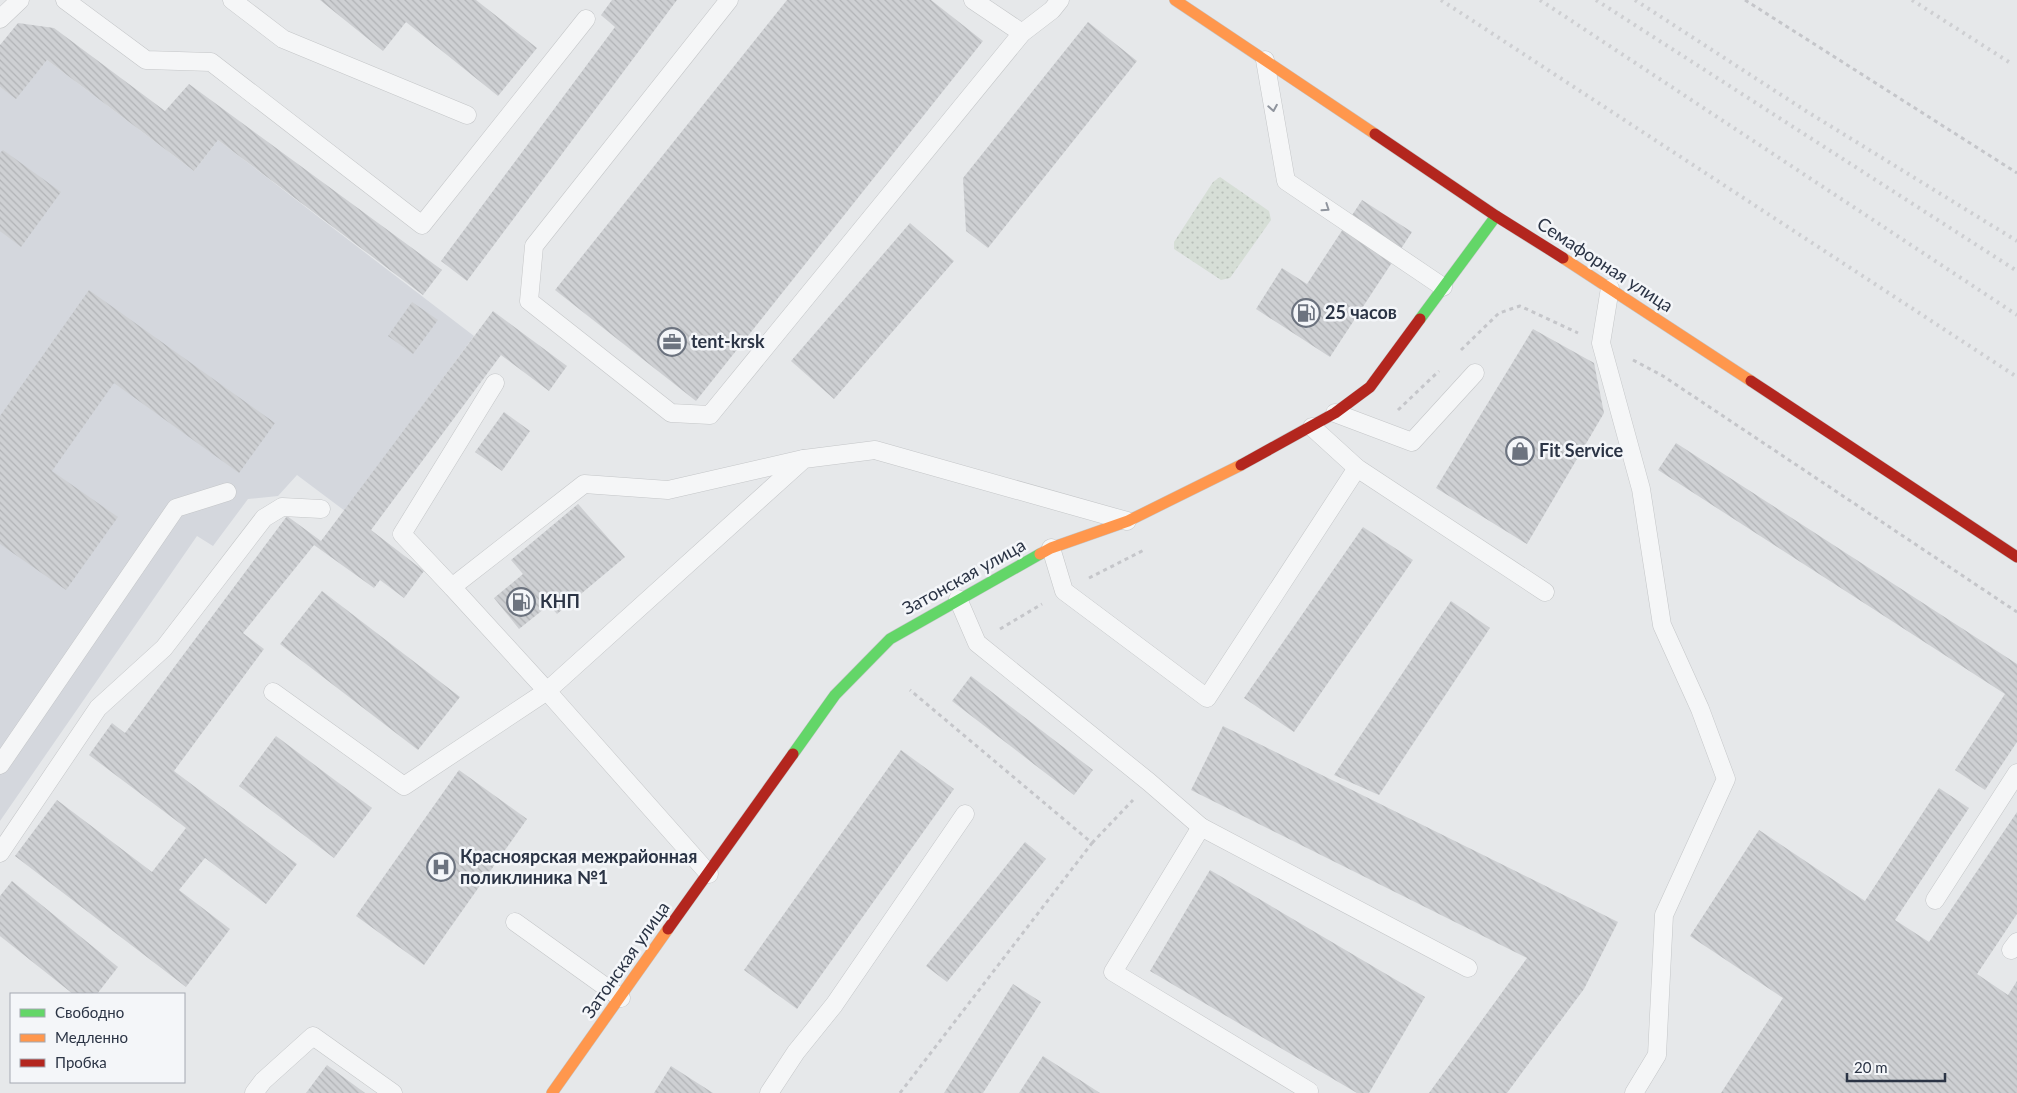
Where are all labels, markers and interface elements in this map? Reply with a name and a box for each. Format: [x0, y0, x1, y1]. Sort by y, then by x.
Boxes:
one-way arrow [1268, 104, 1278, 112]
one-way arrow [1321, 202, 1330, 211]
street label: Семафорная улица [1533, 212, 1678, 316]
fuel station icon: 25 часов [1291, 298, 1321, 328]
place label: 25 часов [1325, 301, 1397, 323]
office icon: tent-krsk [657, 327, 687, 357]
place label: tent-krsk [691, 330, 765, 352]
shop icon: Fit Service [1505, 436, 1535, 466]
place label: Fit Service [1539, 439, 1624, 461]
street label: Затонская улица [898, 533, 1029, 619]
fuel station icon: КНП [506, 587, 536, 617]
place label: КНП [540, 590, 580, 612]
place label: Красноярская межрайонная поликлиника №1 [460, 845, 697, 888]
hospital icon: Красноярская межрайонная поликлиника №1 [426, 852, 456, 882]
street label: Затонская улица [577, 897, 674, 1022]
legend [10, 993, 185, 1083]
text: Свободно [55, 1003, 124, 1021]
text: Медленно [55, 1028, 128, 1046]
scale bar [1847, 1050, 1944, 1082]
text: Пробка [55, 1053, 107, 1071]
text: 20 m [1854, 1058, 1888, 1076]

